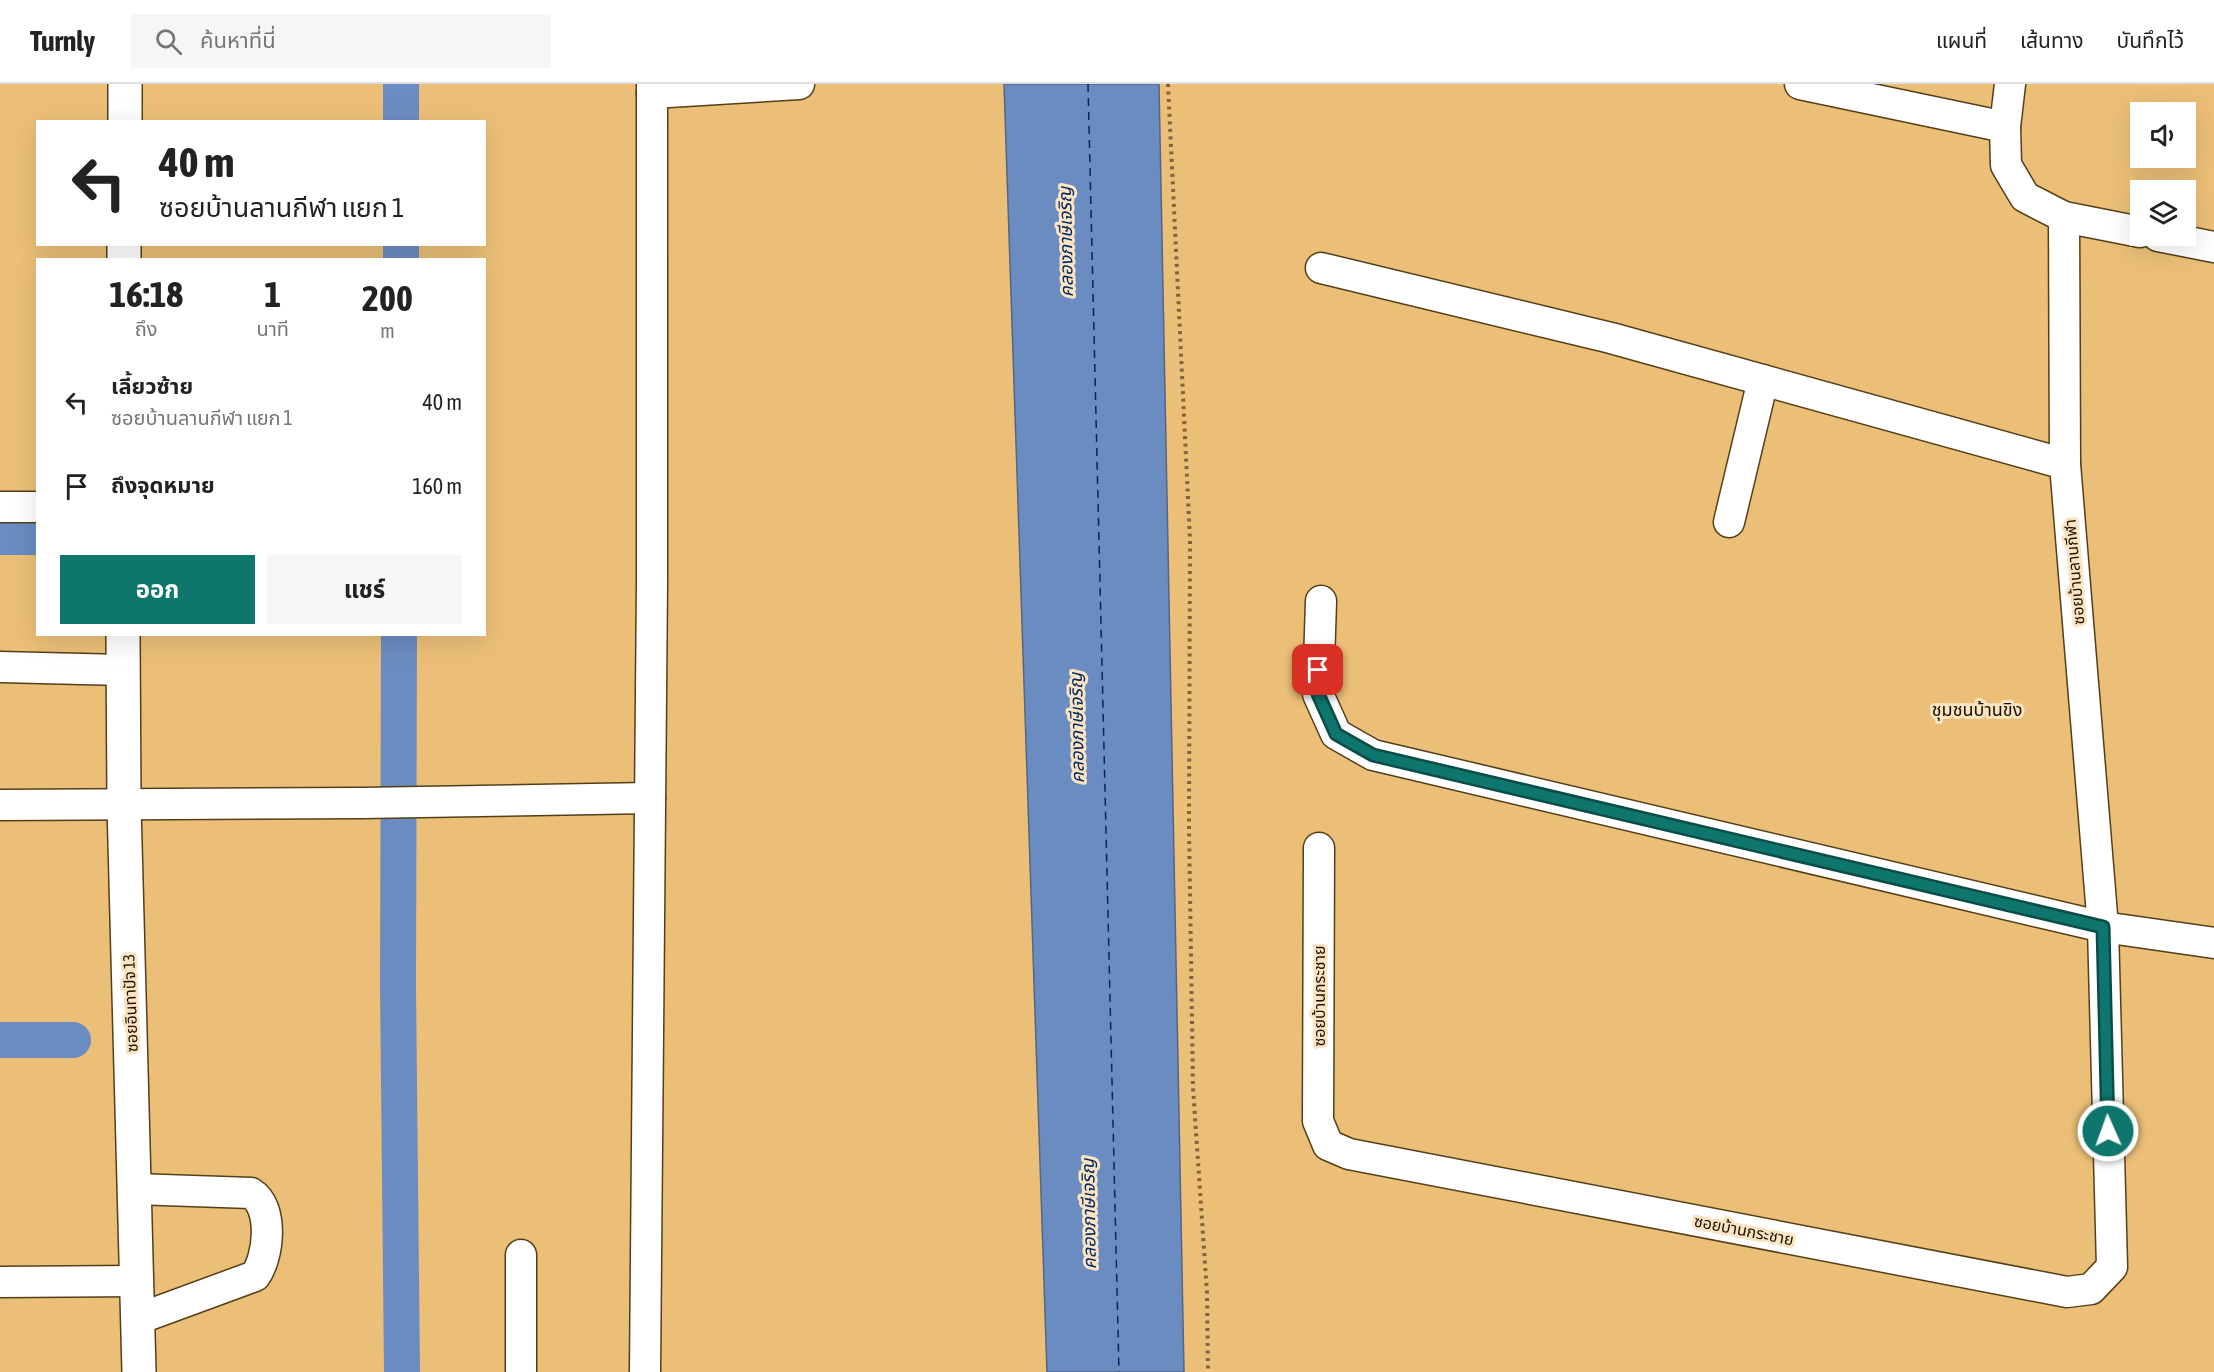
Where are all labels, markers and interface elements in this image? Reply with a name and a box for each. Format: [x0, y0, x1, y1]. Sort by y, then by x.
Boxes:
search box [131, 14, 551, 68]
text: Turnly [30, 25, 95, 57]
icon: search [152, 25, 185, 58]
text: ค้นหาที่นี่ [200, 27, 276, 53]
text: แผนที่ [1936, 28, 1987, 52]
text: เส้นทาง [2020, 28, 2084, 52]
text: บันทึกไว้ [2117, 28, 2184, 52]
map controls [2130, 102, 2196, 246]
button: sound [2130, 102, 2196, 168]
text: 40 m [159, 138, 234, 186]
icon: left [60, 144, 138, 222]
button: layers [2130, 180, 2196, 246]
water label: คลองภาษีเจริญ [1054, 185, 1077, 297]
text: ซอยบ้านลานกีฬา แยก 1 [159, 192, 404, 223]
text: 16:18 [109, 273, 183, 315]
text: 1 [264, 273, 281, 315]
text: 200 [362, 277, 413, 319]
text: ถึง [135, 317, 158, 340]
text: นาที [256, 317, 289, 340]
text: m [380, 319, 395, 342]
text: เลี้ยวซ้าย [111, 373, 193, 399]
icon: left [60, 386, 93, 419]
text: 40 m [422, 389, 462, 415]
text: ซอยบ้านลานกีฬา แยก 1 [111, 406, 293, 429]
icon: arrive [60, 470, 93, 503]
text: ถึงจุดหมาย [111, 472, 215, 498]
text: 160 m [412, 473, 462, 499]
street label: ซอยบ้านลานกีฬา [2060, 519, 2088, 625]
button: ออก [60, 555, 255, 624]
button: แชร์ [267, 555, 462, 624]
pin [1292, 644, 1343, 695]
icon: arrive [1301, 653, 1334, 686]
water label: คลองภาษีเจริญ [1065, 671, 1088, 783]
district label: ชุมชนบ้านขิง [1932, 699, 2022, 721]
street label: ซอยบ้านกระชาย [1310, 945, 1328, 1047]
street label: ซอยอินทาปัจ 13 [119, 954, 141, 1052]
position arrow [2076, 1099, 2140, 1163]
water label: คลองภาษีเจริญ [1077, 1157, 1100, 1269]
street label: ซอยบ้านกระชาย [1693, 1212, 1795, 1248]

